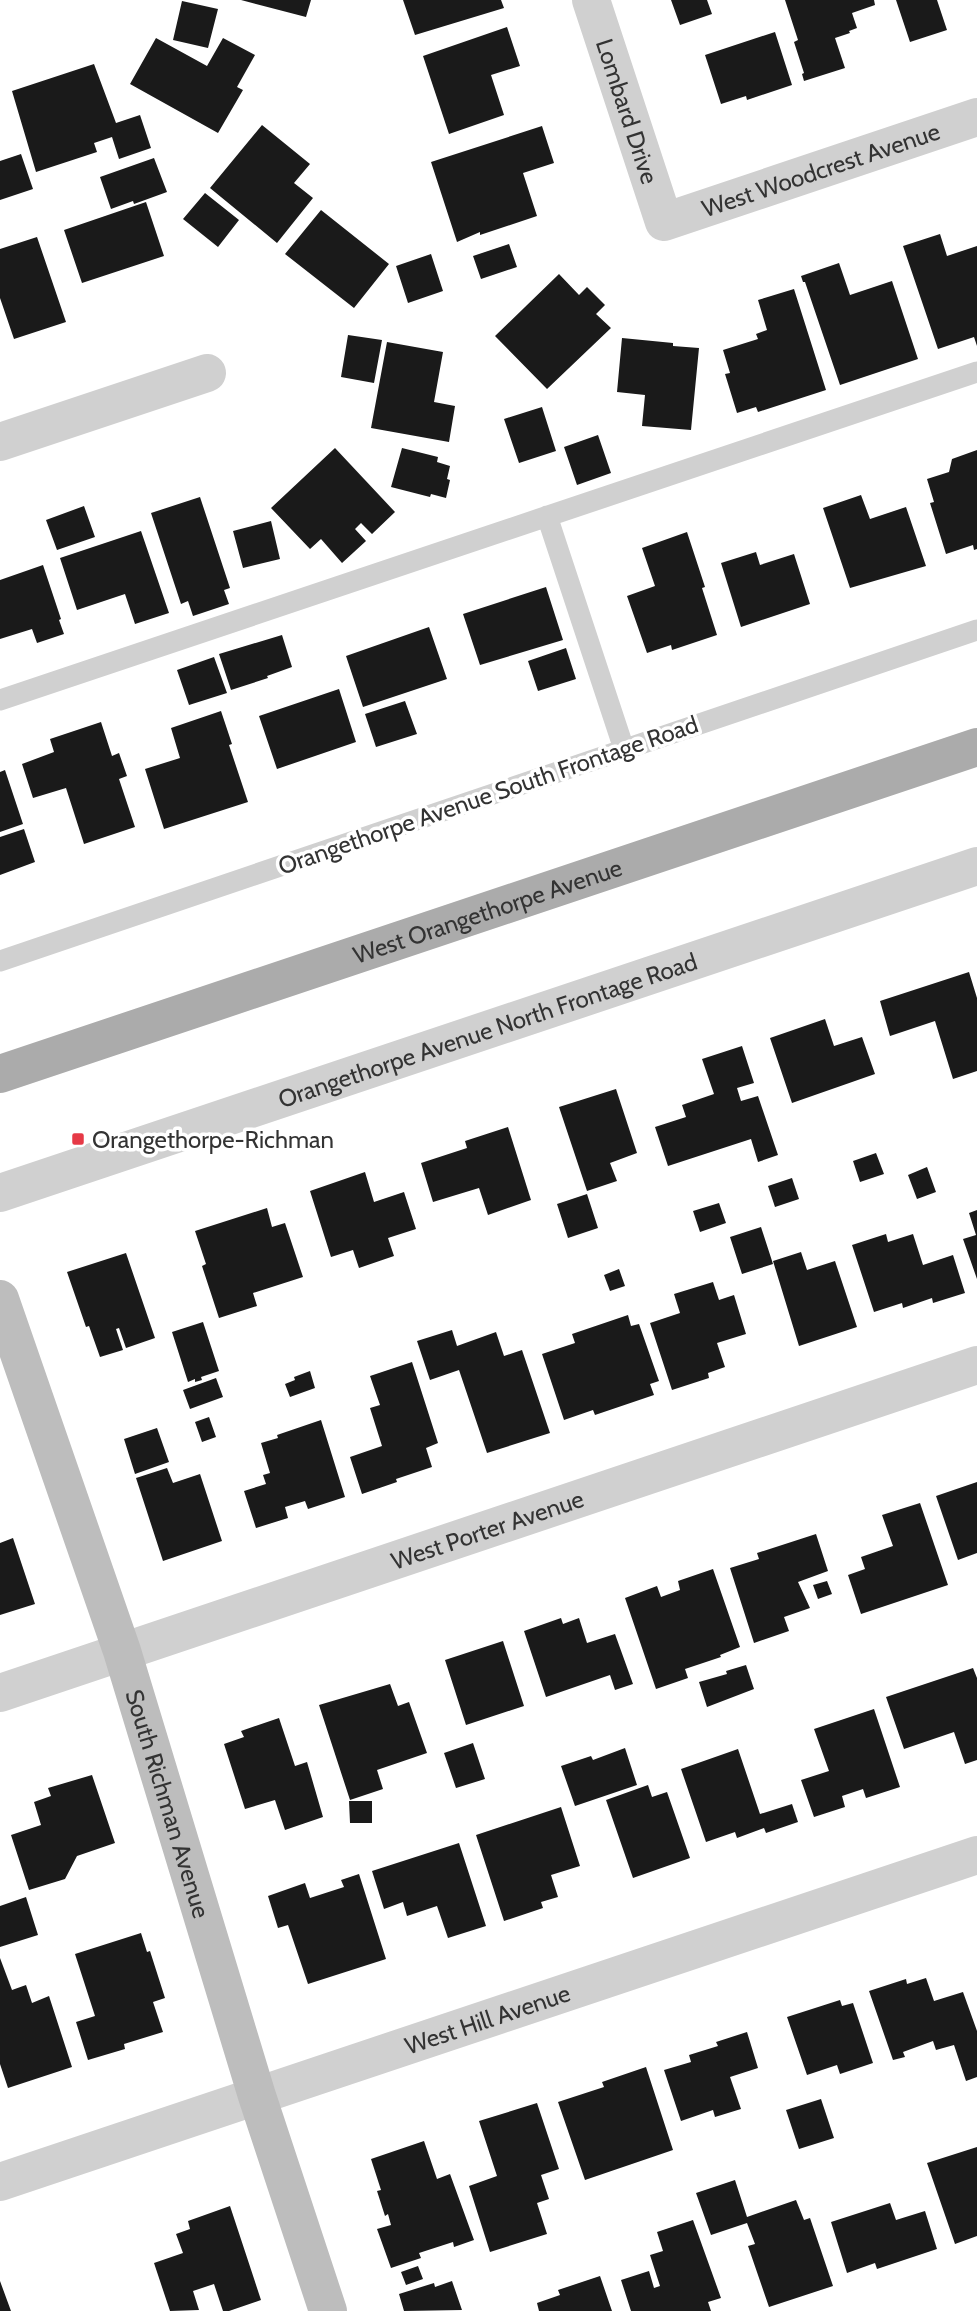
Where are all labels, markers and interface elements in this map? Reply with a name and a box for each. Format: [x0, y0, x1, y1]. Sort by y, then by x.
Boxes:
street label: Lombard Drive [590, 35, 665, 187]
street label: West Woodcrest Avenue [698, 116, 943, 223]
street label: Orangethorpe Avenue South Frontage Road [274, 709, 702, 881]
street label: West Orangethorpe Avenue [349, 852, 626, 969]
street label: Orangethorpe Avenue North Frontage Road [274, 946, 701, 1113]
place label: Orangethorpe-Richman [92, 1125, 334, 1154]
marker: Orangethorpe-Richman [70, 1131, 86, 1147]
street label: West Porter Avenue [387, 1484, 587, 1575]
street label: South Richman Avenue [120, 1686, 217, 1921]
street label: West Hill Avenue [401, 1978, 574, 2060]

